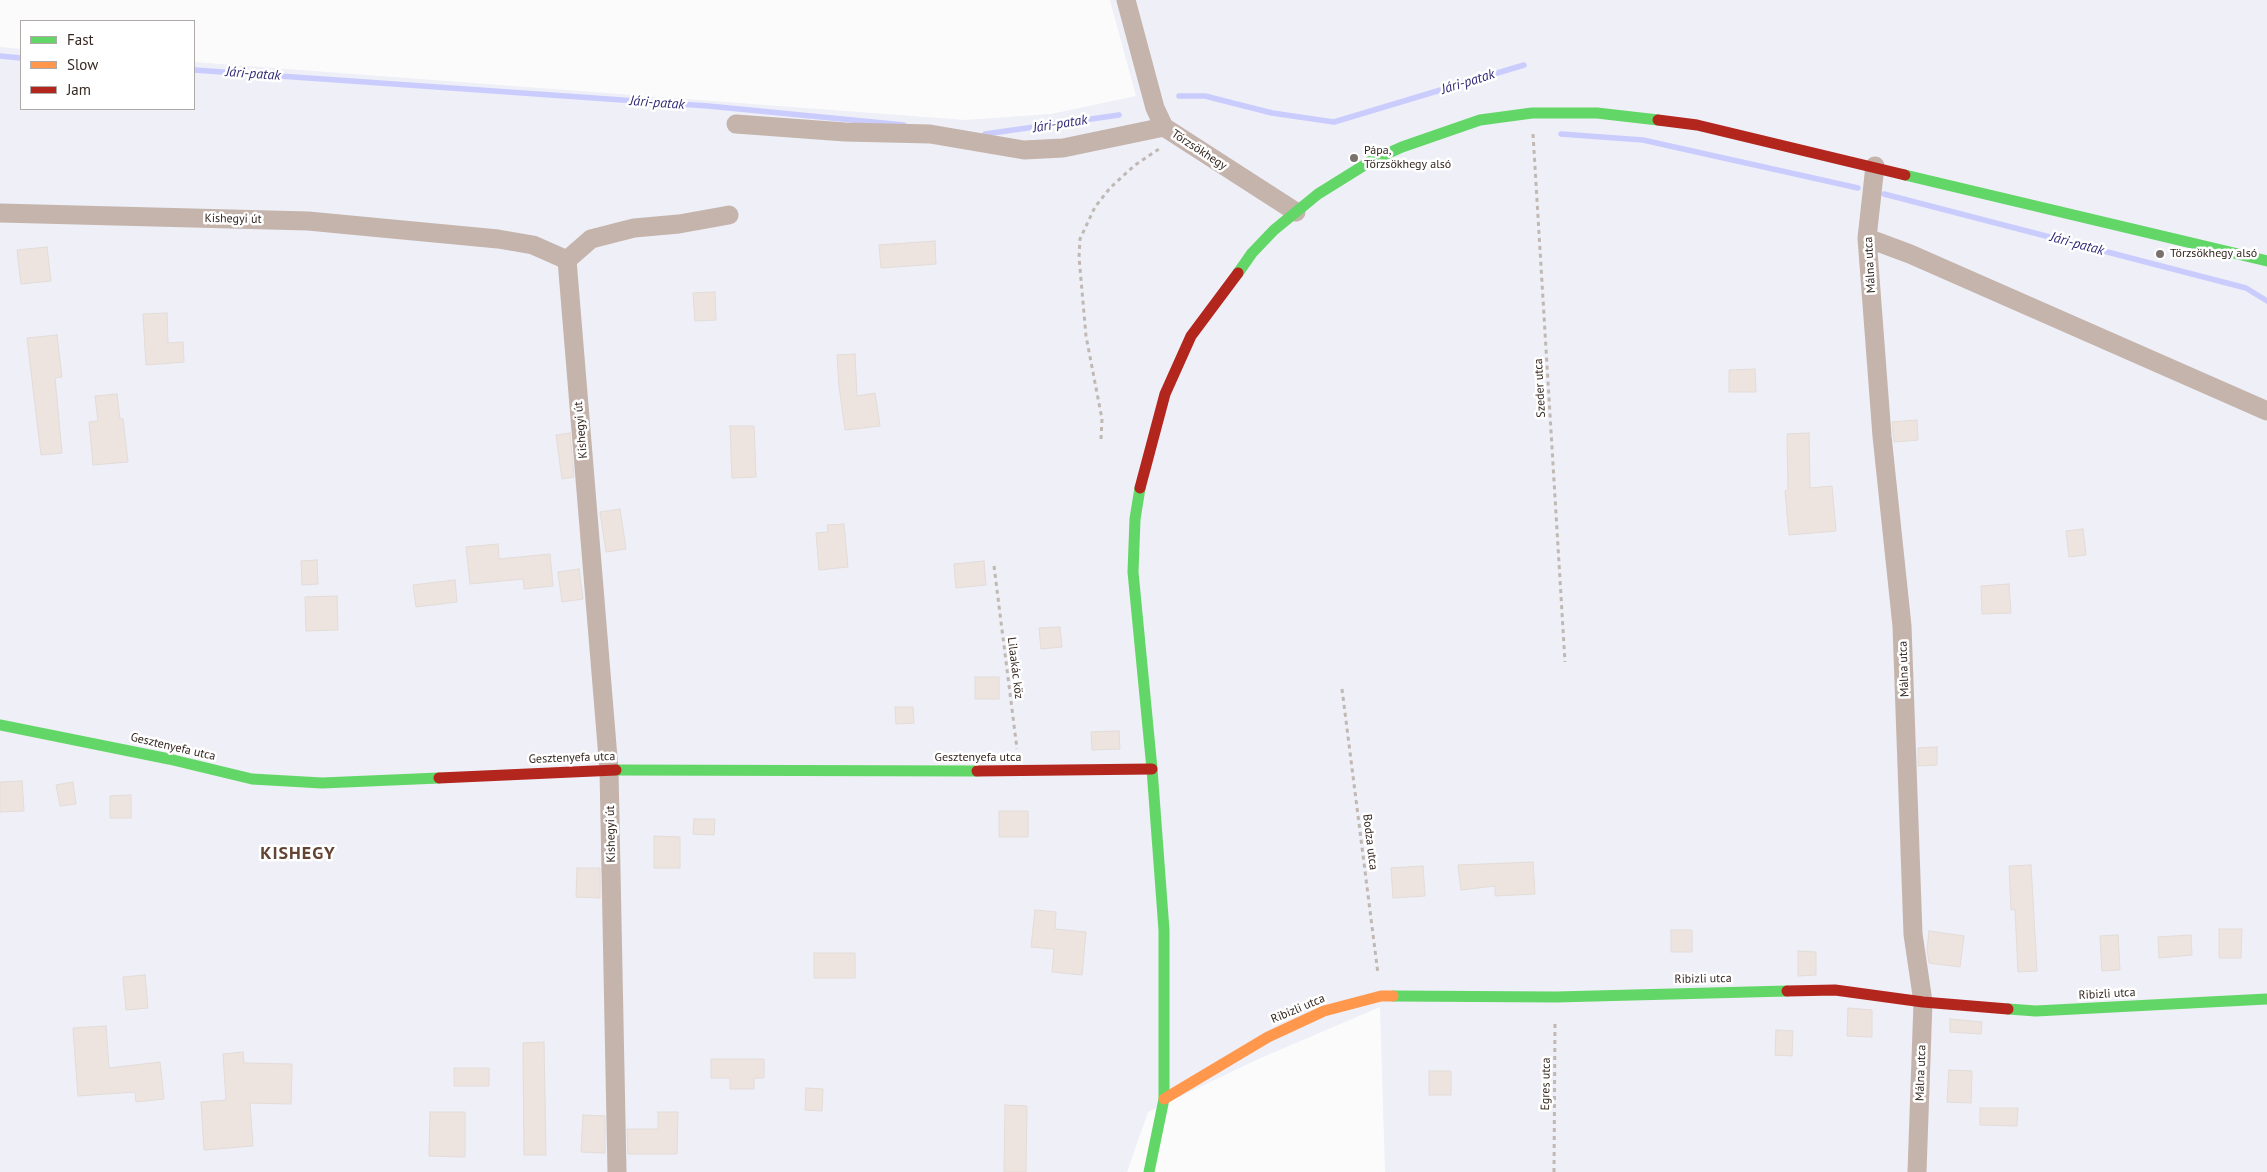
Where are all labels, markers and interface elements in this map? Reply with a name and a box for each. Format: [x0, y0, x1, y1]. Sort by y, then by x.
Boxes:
legend [20, 20, 195, 110]
text: Fast [67, 30, 94, 49]
text: Slow [67, 55, 98, 74]
water label: Jári-patak [225, 64, 281, 84]
water label: Jári-patak [1439, 66, 1497, 98]
text: Jam [67, 80, 91, 99]
water label: Jári-patak [629, 93, 685, 113]
water label: Jári-patak [1031, 111, 1089, 137]
street label: Törzsökhegy [1169, 127, 1229, 173]
place label: Pápa, Törzsökhegy alsó [1364, 144, 1451, 172]
marker: Pápa, Törzsökhegy alsó [1348, 152, 1360, 164]
street label: Kishegyi út [204, 211, 262, 227]
water label: Jári-patak [2048, 229, 2106, 259]
street label: Málna utca [1861, 236, 1879, 294]
place label: Törzsökhegy alsó [2170, 247, 2257, 261]
marker: Törzsökhegy alsó [2154, 248, 2166, 260]
street label: Szeder utca [1531, 358, 1549, 418]
street label: Kishegyi út [571, 401, 591, 459]
street label: Lilaakác köz [1004, 636, 1026, 700]
street label: Málna utca [1896, 641, 1912, 697]
street label: Gesztenyefa utca [129, 730, 217, 764]
street label: Gesztenyefa utca [528, 749, 616, 767]
street label: Gesztenyefa utca [935, 751, 1021, 765]
street label: Kishegyi út [603, 805, 619, 863]
street label: Bodza utca [1359, 813, 1381, 871]
district label: KISHEGY [259, 843, 337, 865]
street label: Ribizli utca [1674, 971, 1732, 987]
street label: Ribizli utca [2078, 985, 2136, 1003]
street label: Ribizli utca [1269, 991, 1327, 1027]
street label: Málna utca [1913, 1045, 1929, 1101]
street label: Egres utca [1538, 1057, 1554, 1111]

